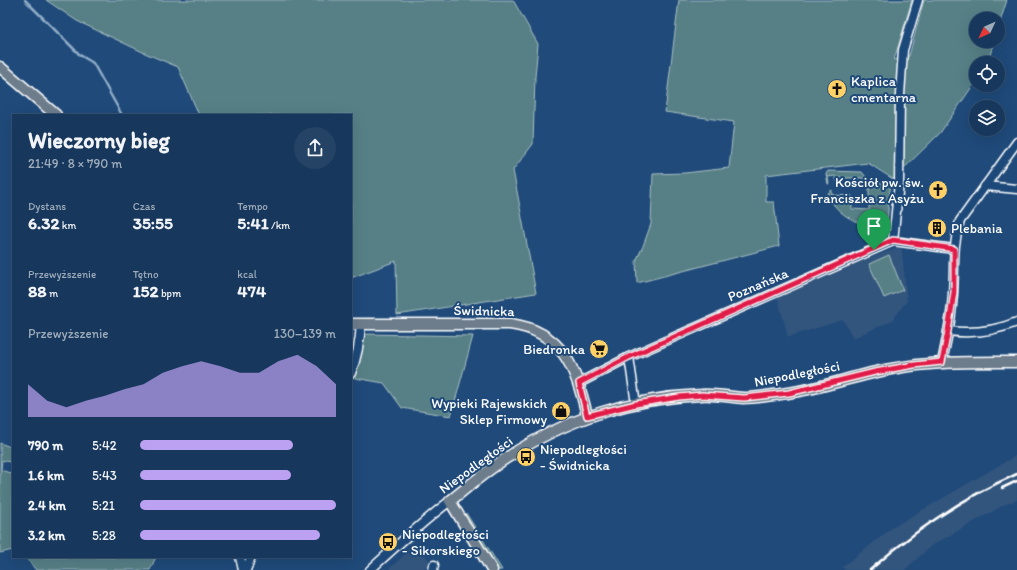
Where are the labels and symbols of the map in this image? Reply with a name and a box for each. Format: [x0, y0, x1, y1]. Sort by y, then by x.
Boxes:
north arrow [969, 12, 1005, 48]
place label: Kaplica cmentarna [851, 73, 917, 106]
church icon: Kaplica cmentarna [826, 78, 848, 100]
place label: Kościół pw. św. Franciszka z Asyżu [811, 174, 924, 207]
church icon: Kościół pw. św. Franciszka z Asyżu [927, 179, 949, 201]
pin [857, 209, 891, 250]
building icon: Plebania [926, 217, 948, 239]
place label: Plebania [951, 220, 1003, 237]
street label: Poznańska [725, 264, 792, 305]
street label: Świdnicka [453, 302, 515, 320]
supermarket icon: Biedronka [588, 338, 610, 360]
place label: Biedronka [523, 341, 586, 358]
street label: Niepodległości [753, 357, 841, 391]
place label: Wypieki Rajewskich Sklep Firmowy [431, 395, 548, 428]
shop icon: Wypieki Rajewskich Sklep Firmowy [550, 400, 572, 422]
street label: Niepodległości [436, 433, 516, 497]
place label: Niepodległości - Świdnicka [540, 441, 627, 474]
bus stop icon: Niepodległości - Świdnicka [515, 446, 537, 468]
place label: Niepodległości - Sikorskiego [402, 526, 489, 559]
bus stop icon: Niepodległości - Sikorskiego [377, 531, 399, 553]

